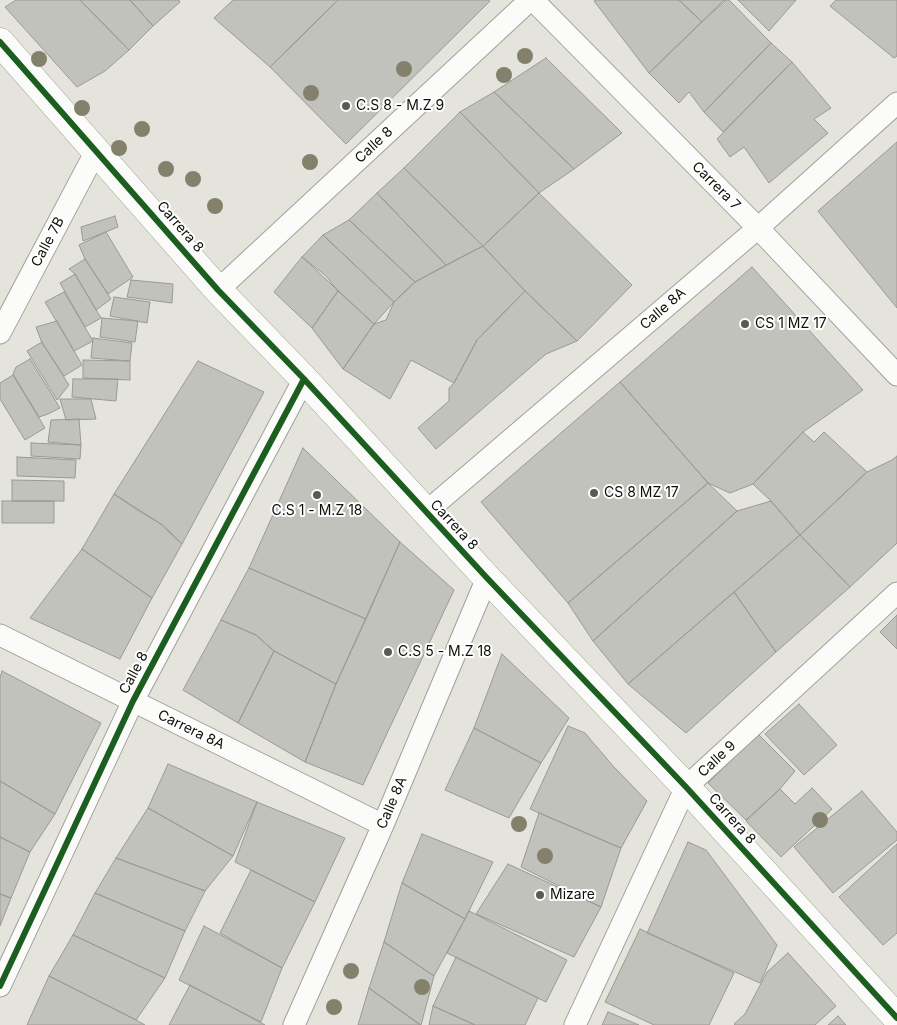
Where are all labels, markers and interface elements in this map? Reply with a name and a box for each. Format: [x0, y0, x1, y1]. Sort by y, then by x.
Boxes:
place label: C.S 8 - M.Z 9 [356, 98, 444, 114]
marker: C.S 8 - M.Z 9 [340, 100, 352, 112]
street label: Calle 8 [352, 123, 396, 167]
street label: Carrera 7 [688, 158, 744, 214]
street label: Carrera 8 [153, 198, 207, 256]
street label: Calle 7B [28, 214, 68, 270]
street label: Calle 8A [637, 285, 689, 333]
place label: CS 1 MZ 17 [755, 316, 827, 332]
marker: CS 1 MZ 17 [739, 318, 751, 330]
place label: CS 8 MZ 17 [604, 485, 679, 501]
marker: CS 8 MZ 17 [588, 487, 600, 499]
marker: C.S 1 - M.Z 18 [311, 489, 323, 501]
street label: Carrera 8 [427, 496, 481, 554]
place label: C.S 1 - M.Z 18 [272, 503, 362, 519]
place label: C.S 5 - M.Z 18 [398, 644, 492, 660]
marker: C.S 5 - M.Z 18 [382, 646, 394, 658]
street label: Calle 8 [116, 649, 152, 697]
street label: Carrera 8A [155, 707, 227, 753]
street label: Calle 9 [695, 737, 739, 781]
street label: Calle 8A [373, 774, 411, 832]
street label: Carrera 8 [705, 790, 759, 848]
place label: Mizare [550, 887, 595, 903]
marker: Mizare [534, 889, 546, 901]

